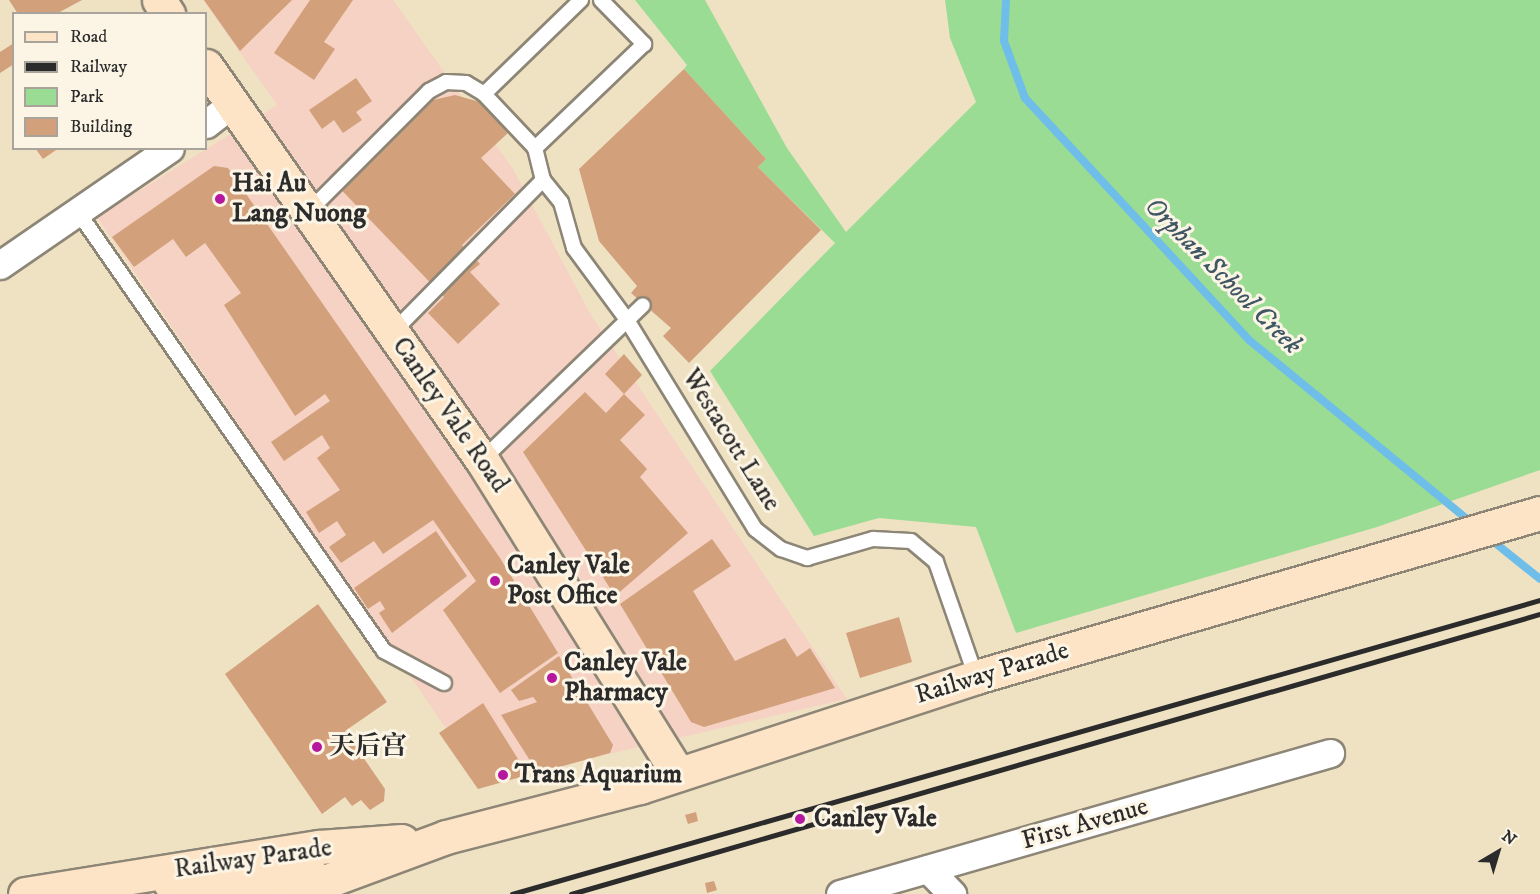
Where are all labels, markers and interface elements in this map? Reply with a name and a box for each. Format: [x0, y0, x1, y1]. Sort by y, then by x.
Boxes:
legend [12, 12, 207, 150]
text: Road [70, 26, 107, 48]
text: Railway [70, 56, 127, 78]
text: Park [70, 86, 104, 108]
text: Building [70, 116, 132, 138]
place label: Hai Au Lang Nuong [232, 168, 366, 230]
water label: Orphan School Creek [1138, 191, 1308, 361]
marker: Hai Au Lang Nuong [213, 192, 227, 206]
street label: Canley Vale Road [385, 331, 515, 499]
street label: Westacott Lane [675, 363, 787, 517]
place label: Canley Vale Post Office [507, 550, 630, 612]
marker: Canley Vale Post Office [488, 574, 502, 588]
street label: Railway Parade [912, 635, 1072, 711]
place label: Canley Vale Pharmacy [564, 647, 687, 708]
marker: Canley Vale Pharmacy [545, 671, 559, 685]
place label: 天后宫 [329, 731, 407, 763]
marker: 天后宫 [310, 740, 324, 754]
place label: Trans Aquarium [515, 759, 682, 791]
marker: Trans Aquarium [496, 768, 510, 782]
street label: First Avenue [1018, 791, 1152, 857]
place label: Canley Vale [814, 803, 937, 835]
marker: Canley Vale [791, 810, 809, 828]
north arrow [1468, 822, 1528, 882]
text: N [1498, 826, 1520, 850]
street label: Railway Parade [172, 833, 334, 885]

